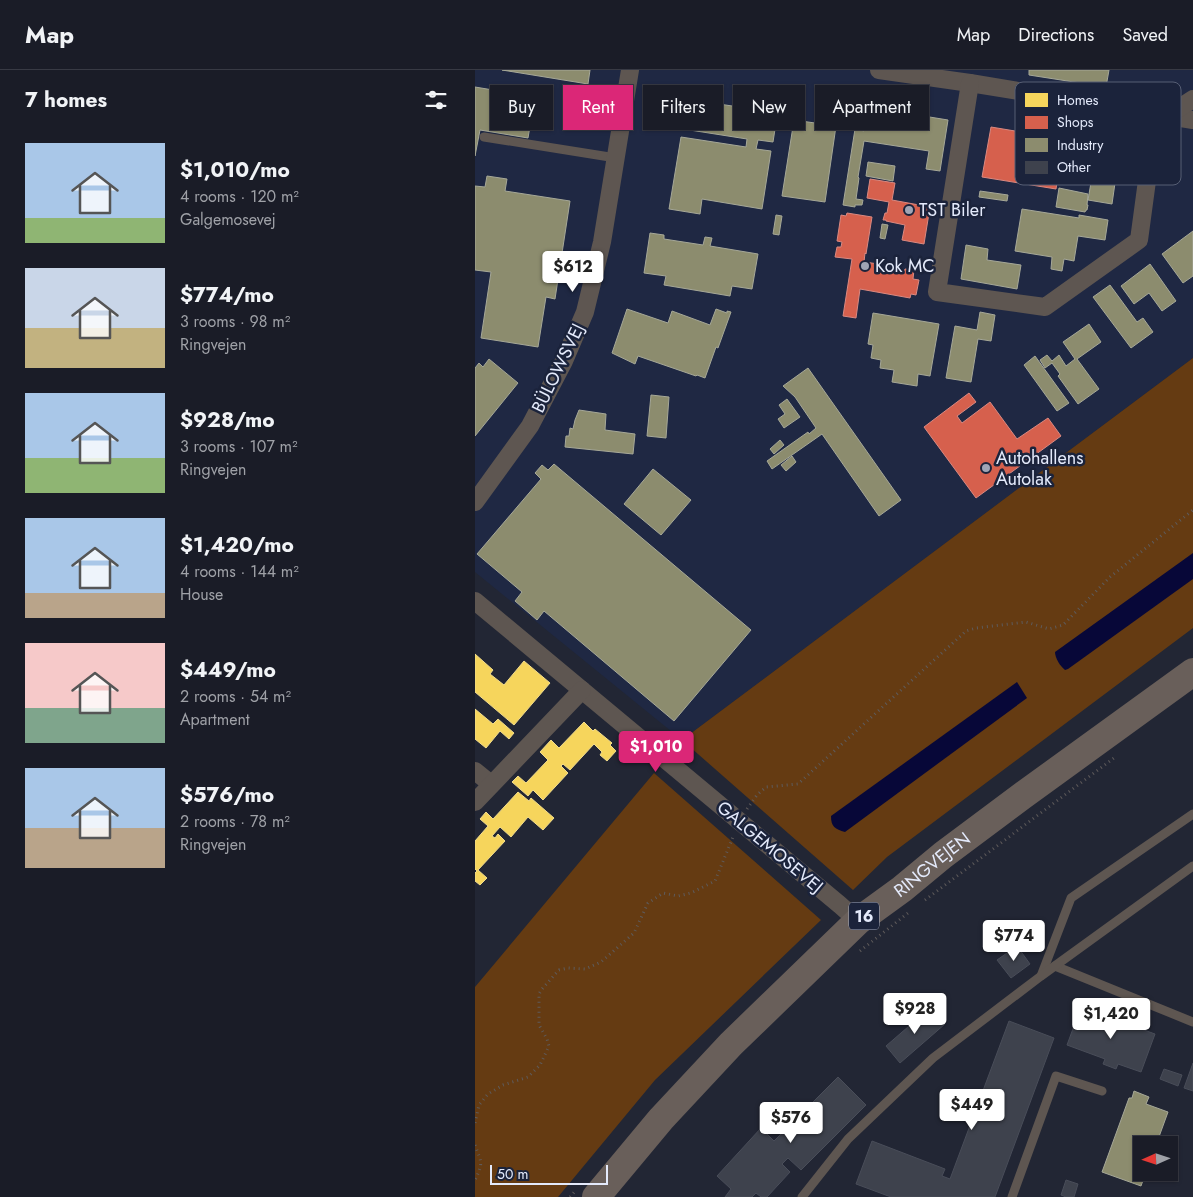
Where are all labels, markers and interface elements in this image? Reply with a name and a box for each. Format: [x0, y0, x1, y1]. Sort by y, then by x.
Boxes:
text: Map [25, 17, 74, 52]
text: Map [957, 22, 990, 48]
text: Directions [1018, 22, 1094, 48]
text: Saved [1122, 22, 1168, 48]
legend [1015, 82, 1181, 185]
text: 7 homes [25, 85, 107, 115]
chip: Buy [490, 85, 553, 130]
chip: Rent [563, 85, 633, 130]
chip: Filters [643, 85, 723, 130]
chip: New [733, 85, 805, 130]
chip: Apartment [815, 85, 929, 130]
icon: filters [422, 86, 450, 114]
text: Homes [1057, 90, 1099, 110]
text: Shops [1057, 112, 1094, 132]
text: Industry [1057, 135, 1104, 155]
text: $1,010/mo [180, 155, 290, 185]
text: Other [1057, 157, 1091, 177]
icon: home [65, 163, 125, 223]
text: 4 rooms · 120 m² [180, 185, 299, 208]
place label: TST Biler [919, 197, 986, 223]
marker: TST Biler [903, 204, 915, 216]
text: Galgemosevej [180, 208, 276, 231]
pin: $612 [543, 250, 603, 293]
place label: Kok MC [875, 253, 935, 279]
text: $612 [553, 255, 593, 278]
marker: Kok MC [859, 260, 871, 272]
text: $774/mo [180, 280, 274, 310]
icon: home [65, 288, 125, 348]
text: 3 rooms · 98 m² [180, 310, 290, 333]
street label: BÜLOWSVEJ [525, 319, 591, 417]
text: Ringvejen [180, 333, 246, 356]
text: $928/mo [180, 405, 275, 435]
icon: home [65, 413, 125, 473]
text: 3 rooms · 107 m² [180, 435, 298, 458]
place label: Autohallens Autolak [996, 445, 1083, 492]
text: Ringvejen [180, 458, 246, 481]
marker: Autohallens Autolak [980, 462, 992, 474]
text: $1,420/mo [180, 530, 294, 560]
icon: home [65, 538, 125, 598]
text: 4 rooms · 144 m² [180, 560, 299, 583]
text: House [180, 583, 223, 606]
text: $449/mo [180, 655, 276, 685]
icon: home [65, 663, 125, 723]
text: 2 rooms · 54 m² [180, 685, 291, 708]
text: Apartment [180, 708, 250, 731]
pin: $1,010 [615, 730, 697, 773]
text: $1,010 [630, 735, 682, 758]
text: $576/mo [180, 780, 274, 810]
icon: home [65, 788, 125, 848]
street label: GALGEMOSEVEJ [711, 795, 829, 899]
text: 2 rooms · 78 m² [180, 810, 290, 833]
street label: RINGVEJEN [888, 826, 976, 904]
text: Ringvejen [180, 833, 246, 856]
road number: 16 [849, 902, 879, 929]
pin: $774 [984, 920, 1044, 962]
text: $774 [994, 924, 1034, 947]
pin: $928 [885, 992, 945, 1035]
text: $928 [894, 997, 936, 1020]
pin: $1,420 [1070, 998, 1152, 1040]
text: $1,420 [1083, 1002, 1139, 1025]
pin: $449 [942, 1088, 1002, 1131]
text: $449 [951, 1093, 994, 1116]
pin: $576 [761, 1102, 821, 1144]
text: $576 [771, 1106, 811, 1129]
north arrow [1133, 1136, 1177, 1181]
map controls [1133, 1136, 1178, 1181]
scale bar [490, 1162, 607, 1185]
text: 50 m [497, 1164, 528, 1184]

